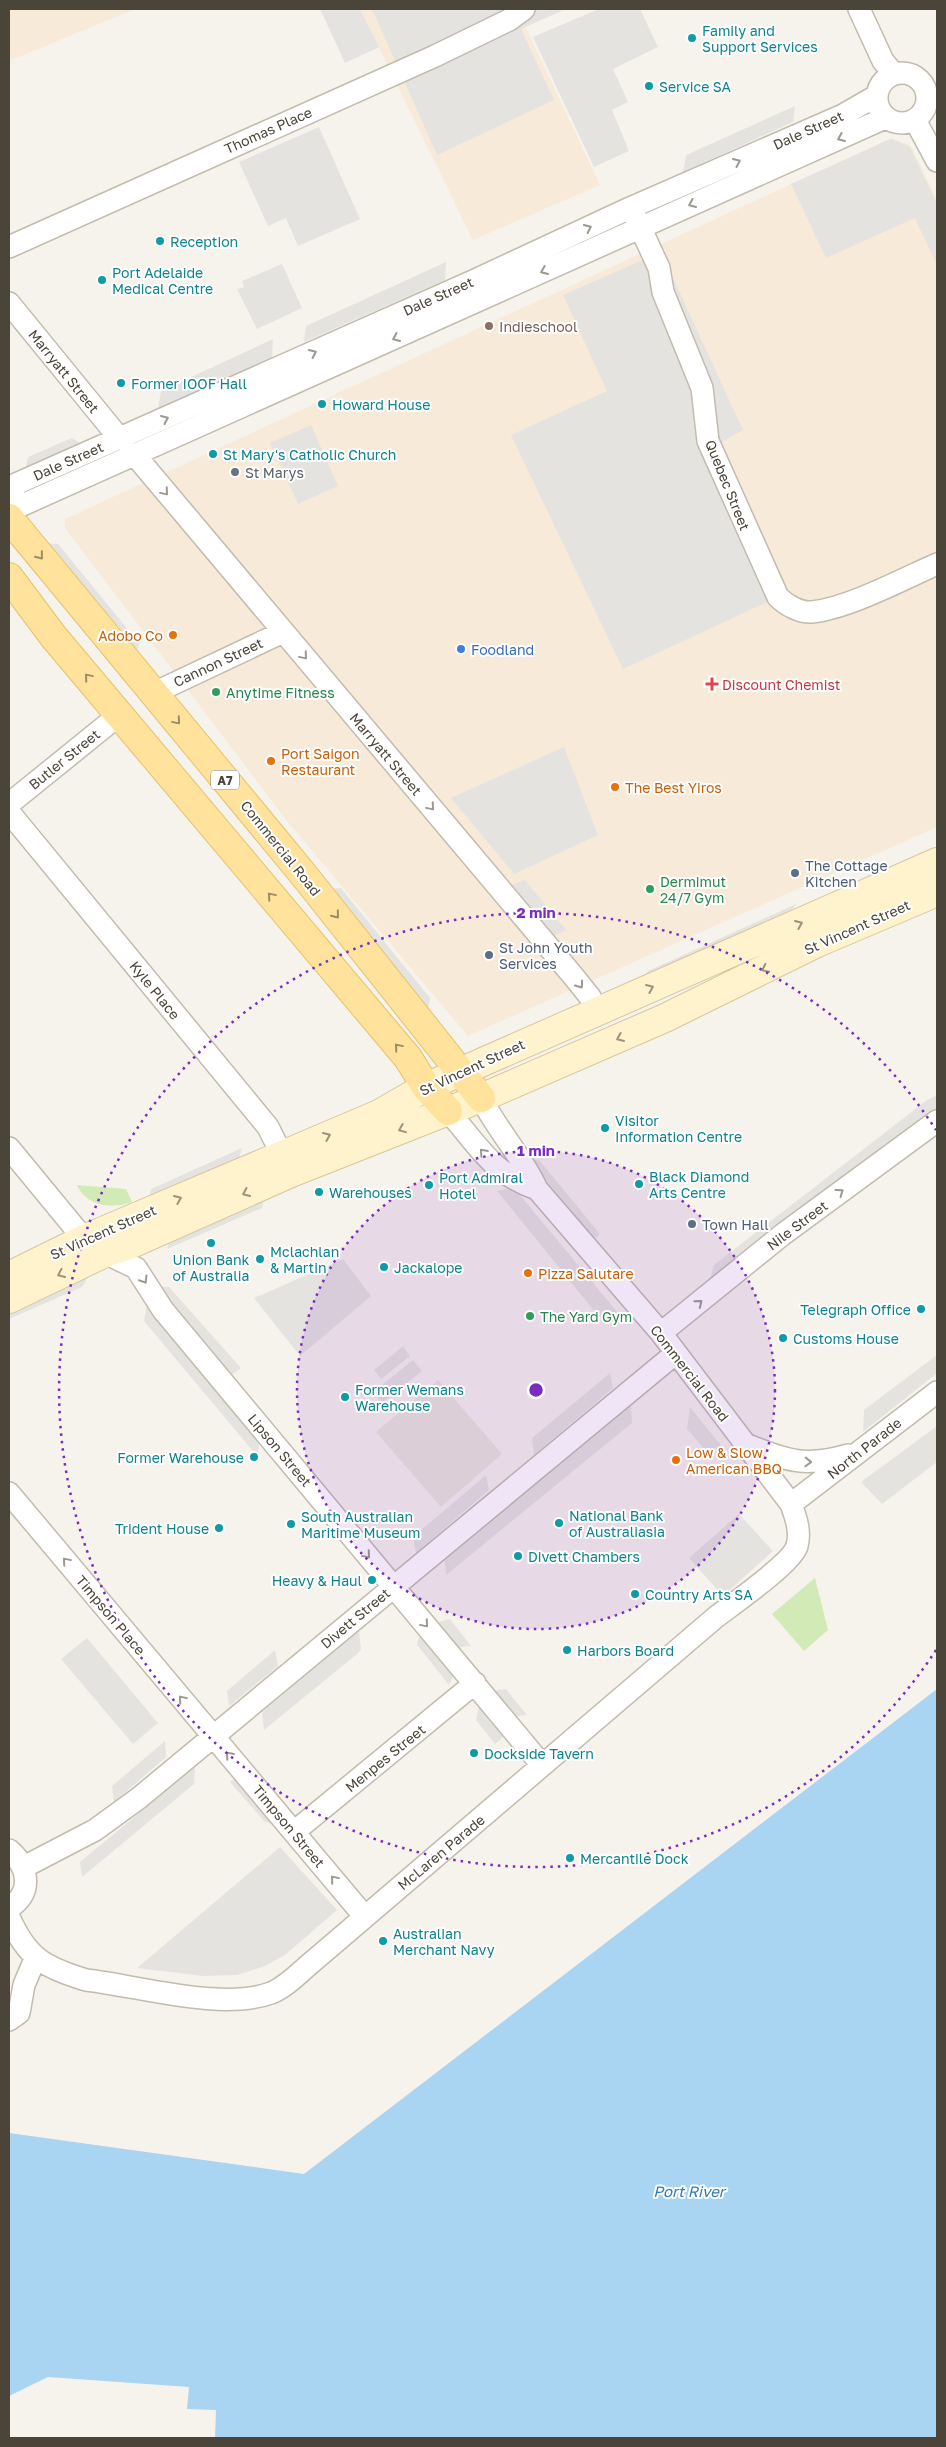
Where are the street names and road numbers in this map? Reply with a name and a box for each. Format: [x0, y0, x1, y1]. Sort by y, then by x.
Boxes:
street label: Thomas Place [221, 103, 315, 157]
street label: Dale Street [770, 107, 846, 153]
street label: Dale Street [400, 273, 476, 319]
street label: Marryatt Street [25, 326, 103, 416]
street label: Quebec Street [702, 437, 754, 533]
street label: Dale Street [30, 438, 106, 484]
street label: Cannon Street [171, 634, 265, 690]
street label: Marryatt Street [347, 709, 425, 799]
street label: Butler Street [25, 725, 103, 793]
road number: A7 [211, 770, 239, 790]
street label: Commercial Road [237, 797, 325, 899]
street label: St Vincent Street [801, 896, 913, 958]
street label: Kyle Place [126, 957, 184, 1023]
street label: St Vincent Street [417, 1035, 527, 1099]
street label: Nile Street [763, 1197, 831, 1253]
street label: St Vincent Street [47, 1201, 159, 1263]
street label: Commercial Road [647, 1321, 733, 1425]
street label: Lipson Street [245, 1410, 315, 1490]
street label: North Parade [824, 1414, 904, 1482]
street label: Timpson Place [73, 1572, 149, 1658]
street label: Divett Street [317, 1584, 393, 1652]
street label: Menpes Street [342, 1721, 428, 1795]
street label: Timpson Street [249, 1781, 329, 1871]
street label: McLaren Parade [394, 1811, 488, 1893]

